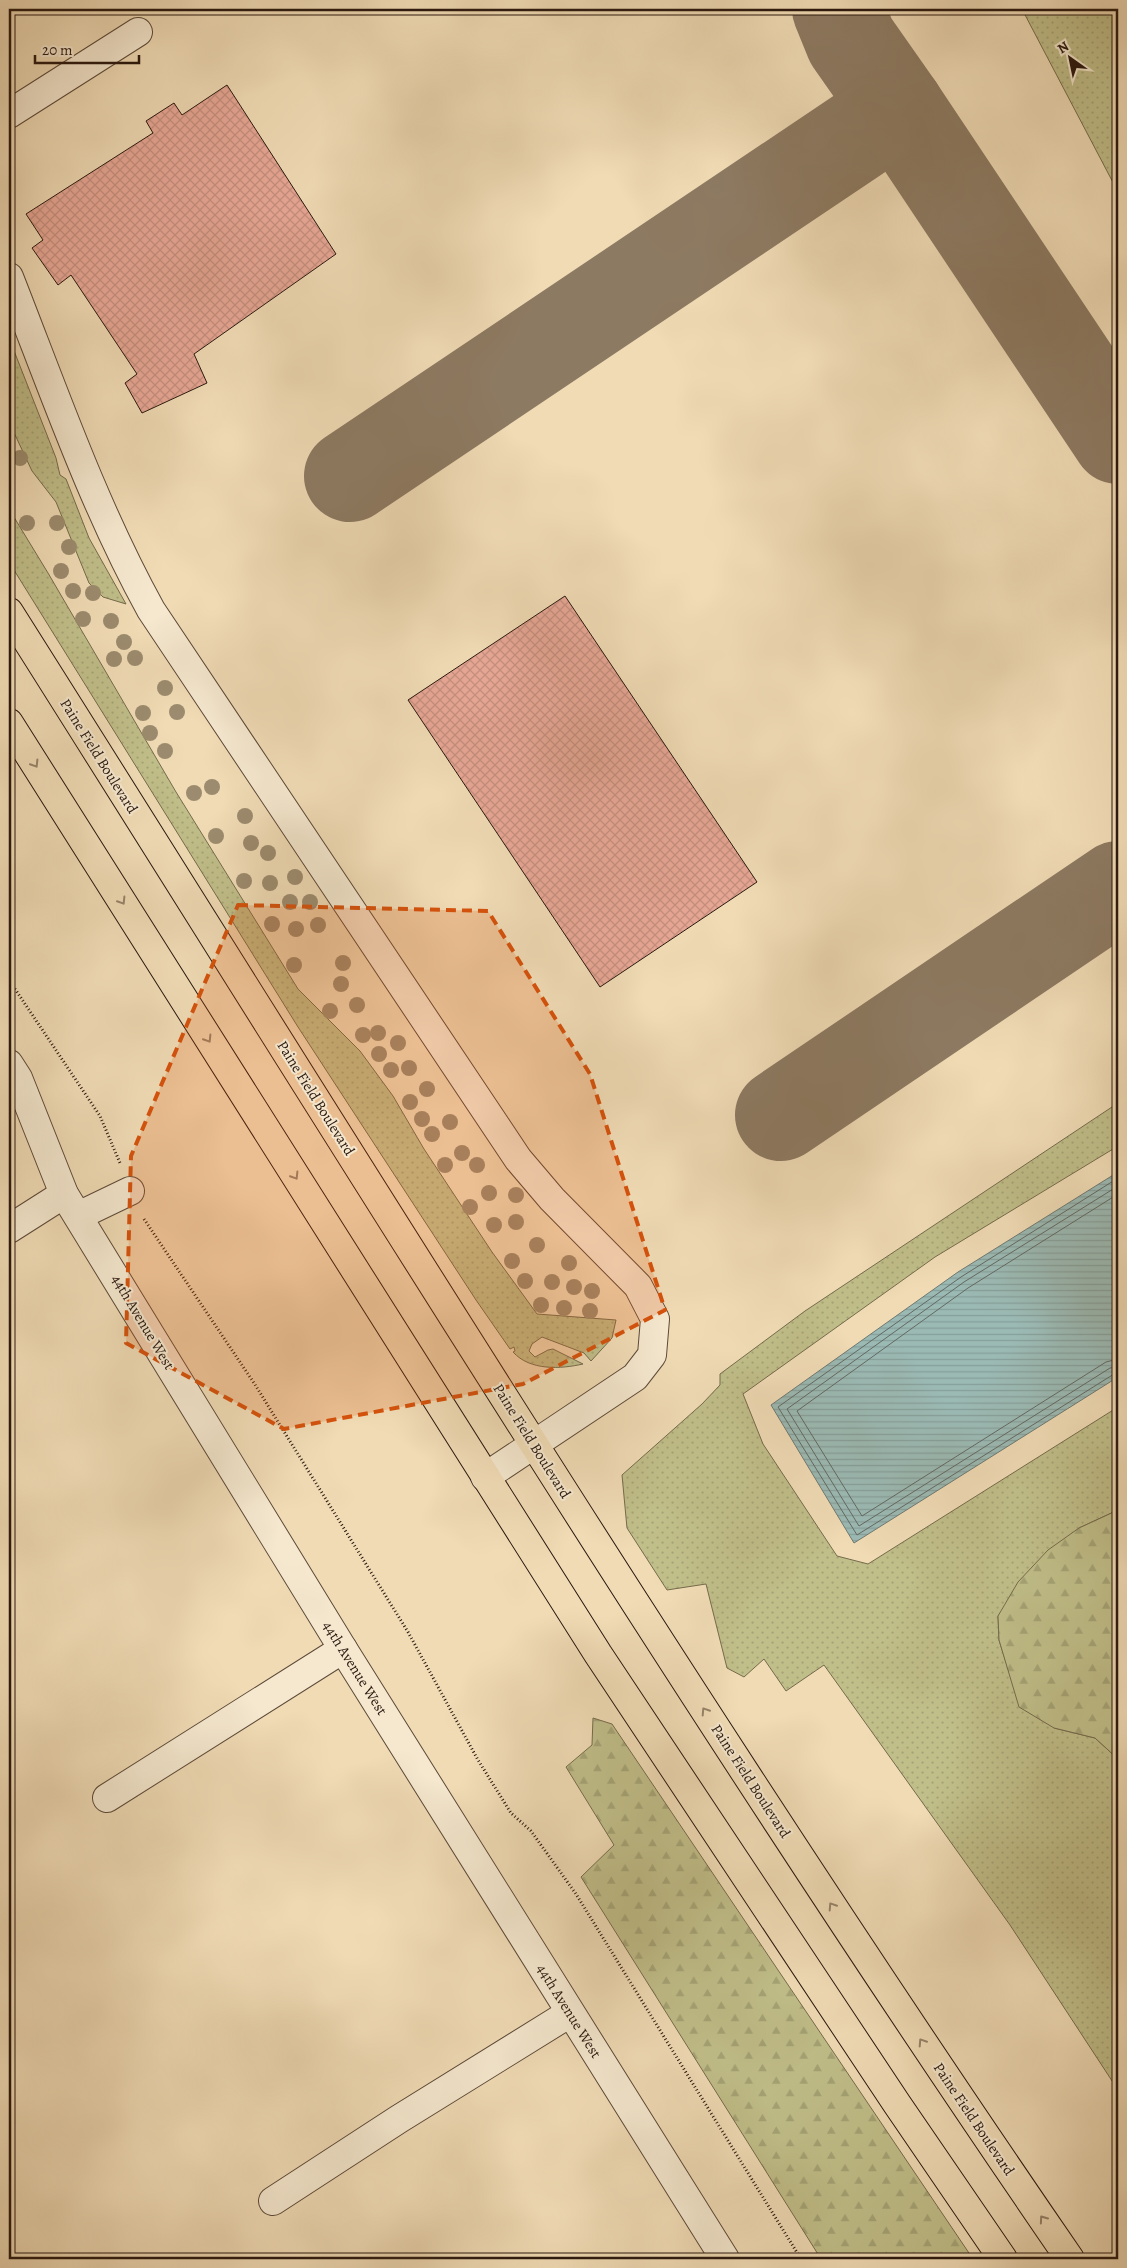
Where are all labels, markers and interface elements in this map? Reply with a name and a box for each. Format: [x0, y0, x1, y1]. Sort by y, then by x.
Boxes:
scale bar [35, 32, 139, 64]
north arrow [1044, 32, 1094, 82]
text: N [1054, 37, 1073, 58]
text: 20 m [42, 40, 73, 60]
street label: Paine Field Boulevard [56, 695, 143, 818]
one-way arrow [28, 759, 38, 768]
one-way arrow [115, 896, 125, 905]
one-way arrow [202, 1033, 212, 1042]
street label: Paine Field Boulevard [273, 1037, 360, 1160]
one-way arrow [289, 1171, 299, 1180]
street label: 44th Avenue West [107, 1271, 179, 1373]
street label: Paine Field Boulevard [489, 1380, 576, 1503]
street label: 44th Avenue West [318, 1617, 392, 1719]
one-way arrow [702, 1708, 711, 1717]
street label: Paine Field Boulevard [707, 1720, 796, 1843]
one-way arrow [829, 1902, 839, 1911]
street label: 44th Avenue West [532, 1960, 606, 2062]
one-way arrow [918, 2038, 928, 2047]
street label: Paine Field Boulevard [929, 2059, 1020, 2180]
one-way arrow [1040, 2215, 1049, 2225]

